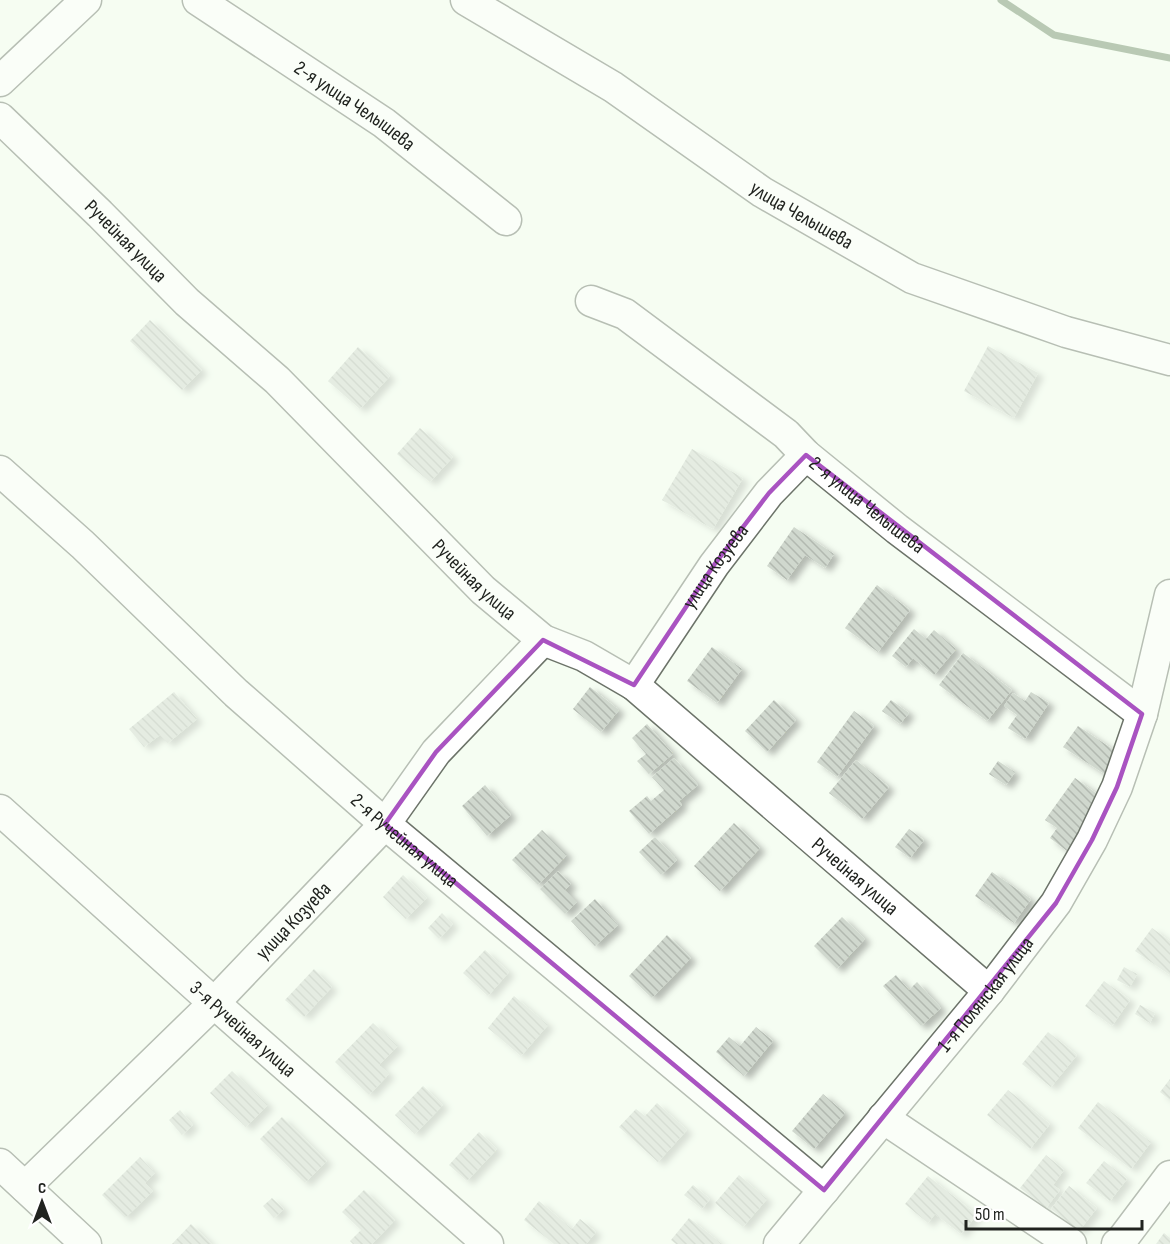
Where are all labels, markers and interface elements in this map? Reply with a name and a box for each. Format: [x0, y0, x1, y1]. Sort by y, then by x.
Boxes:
street label: 2-я улица Челышева [289, 56, 420, 156]
street label: улица Челышева [745, 176, 857, 255]
street label: Ручейная улица [79, 195, 172, 288]
street label: 2-я улица Челышева [804, 451, 929, 559]
street label: улица Козуева [677, 519, 754, 613]
street label: Ручейная улица [427, 534, 521, 625]
street label: 2-я Ручейная улица [345, 789, 463, 893]
street label: Ручейная улица [807, 833, 903, 921]
street label: улица Козуева [251, 877, 336, 965]
street label: 1-я Полянская улица [933, 932, 1039, 1057]
street label: 3-я Ручейная улица [185, 976, 301, 1083]
north arrow [12, 1172, 72, 1232]
text: С [38, 1179, 46, 1198]
scale bar [966, 1193, 1142, 1231]
text: 50 m [975, 1204, 1005, 1225]

